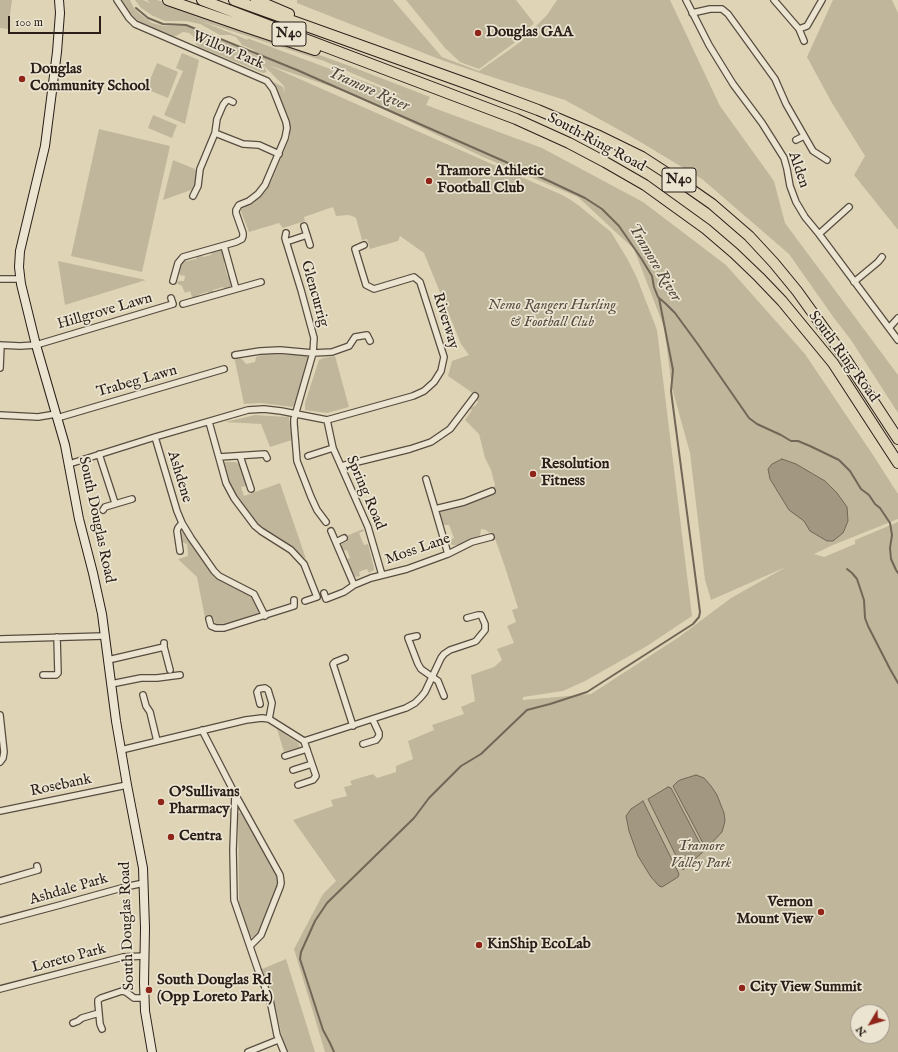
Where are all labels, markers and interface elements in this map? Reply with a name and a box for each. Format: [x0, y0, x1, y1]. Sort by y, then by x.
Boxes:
scale bar [10, 8, 103, 34]
text: 100 m [15, 15, 43, 30]
road number: N40 [272, 22, 306, 46]
place label: Douglas GAA [486, 24, 573, 42]
street label: Willow Park [189, 28, 267, 74]
marker: Douglas GAA [473, 28, 483, 38]
place label: Douglas Community School [30, 61, 150, 96]
water label: Tramore River [324, 63, 412, 117]
marker: Douglas Community School [17, 74, 27, 84]
street label: South Ring Road [544, 110, 648, 176]
street label: Alden [783, 150, 813, 190]
place label: Tramore Athletic Football Club [437, 163, 544, 198]
road number: N40 [662, 168, 696, 192]
marker: Tramore Athletic Football Club [424, 176, 434, 186]
water label: Tramore River [623, 221, 685, 305]
street label: Glencurrig [296, 259, 332, 329]
street label: Hillgrove Lawn [55, 290, 155, 334]
street label: Riverway [428, 291, 462, 351]
park label: Nemo Rangers Hurling & Football Club [488, 297, 616, 332]
street label: South Ring Road [804, 308, 882, 406]
street label: Trabeg Lawn [95, 362, 179, 402]
street label: Ashdene [163, 449, 195, 505]
street label: Spring Road [341, 453, 389, 533]
street label: South Douglas Road [74, 455, 118, 585]
place label: Resolution Fitness [541, 456, 609, 491]
marker: Resolution Fitness [528, 469, 538, 479]
street label: Moss Lane [383, 530, 453, 570]
street label: Rosebank [29, 771, 93, 801]
place label: O'Sullivans Pharmacy [169, 784, 239, 819]
marker: O'Sullivans Pharmacy [156, 797, 166, 807]
place label: Centra [179, 828, 222, 846]
marker: Centra [166, 832, 176, 842]
park label: Tramore Valley Park [670, 838, 732, 873]
street label: South Douglas Road [117, 861, 139, 991]
street label: Ashdale Park [28, 870, 110, 910]
place label: Vernon Mount View [736, 894, 813, 929]
marker: Vernon Mount View [816, 907, 826, 917]
place label: KinShip EcoLab [487, 936, 591, 954]
street label: Loreto Park [30, 940, 108, 978]
marker: KinShip EcoLab [474, 940, 484, 950]
place label: South Douglas Rd (Opp Loreto Park) [157, 972, 273, 1007]
place label: City View Summit [750, 979, 862, 997]
marker: City View Summit [737, 983, 747, 993]
marker: South Douglas Rd (Opp Loreto Park) [144, 985, 154, 995]
north arrow [850, 1004, 890, 1044]
text: N [853, 1023, 870, 1039]

